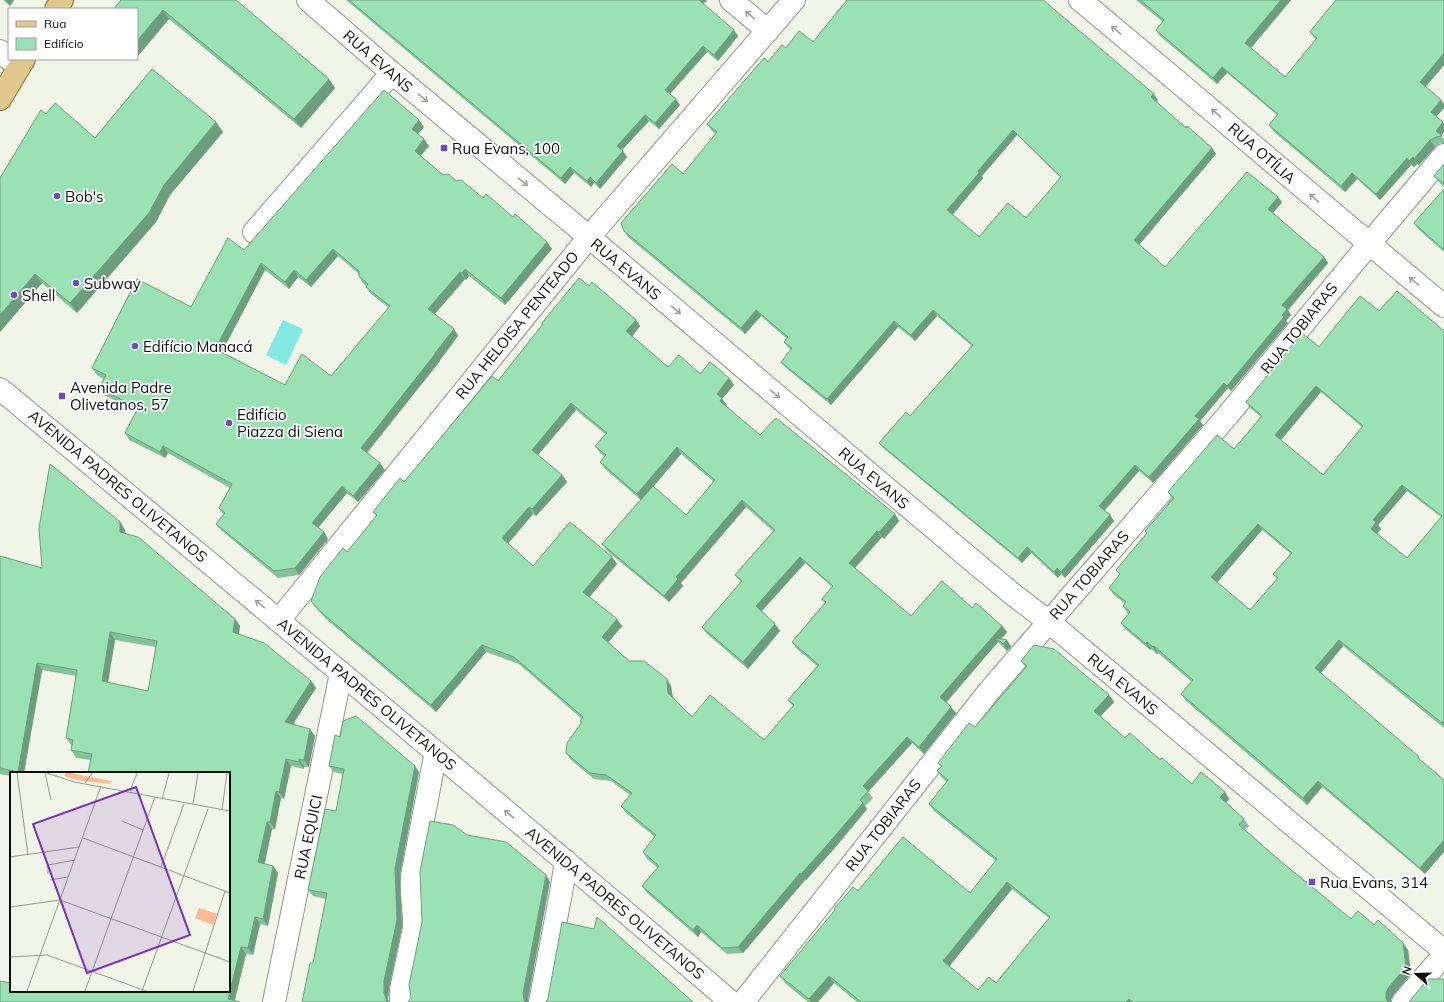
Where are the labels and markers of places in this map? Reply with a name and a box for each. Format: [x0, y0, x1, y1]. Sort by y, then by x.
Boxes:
place label: Rua Evans, 100 [452, 139, 560, 158]
marker: Rua Evans, 100 [439, 143, 449, 153]
place label: Bob's [65, 187, 104, 206]
marker: Bob's [52, 191, 62, 201]
place label: Subway [84, 274, 141, 293]
marker: Subway [71, 278, 81, 288]
place label: Shell [22, 286, 55, 305]
marker: Shell [9, 290, 19, 300]
place label: Edifício Manacá [143, 337, 253, 356]
marker: Edifício Manacá [130, 341, 140, 351]
place label: Avenida Padre Olivetanos, 57 [70, 378, 172, 414]
marker: Avenida Padre Olivetanos, 57 [57, 391, 67, 401]
place label: Edifício Piazza di Siena [237, 405, 343, 441]
marker: Edifício Piazza di Siena [224, 418, 234, 428]
place label: Rua Evans, 314 [1320, 873, 1428, 892]
marker: Rua Evans, 314 [1307, 877, 1317, 887]

